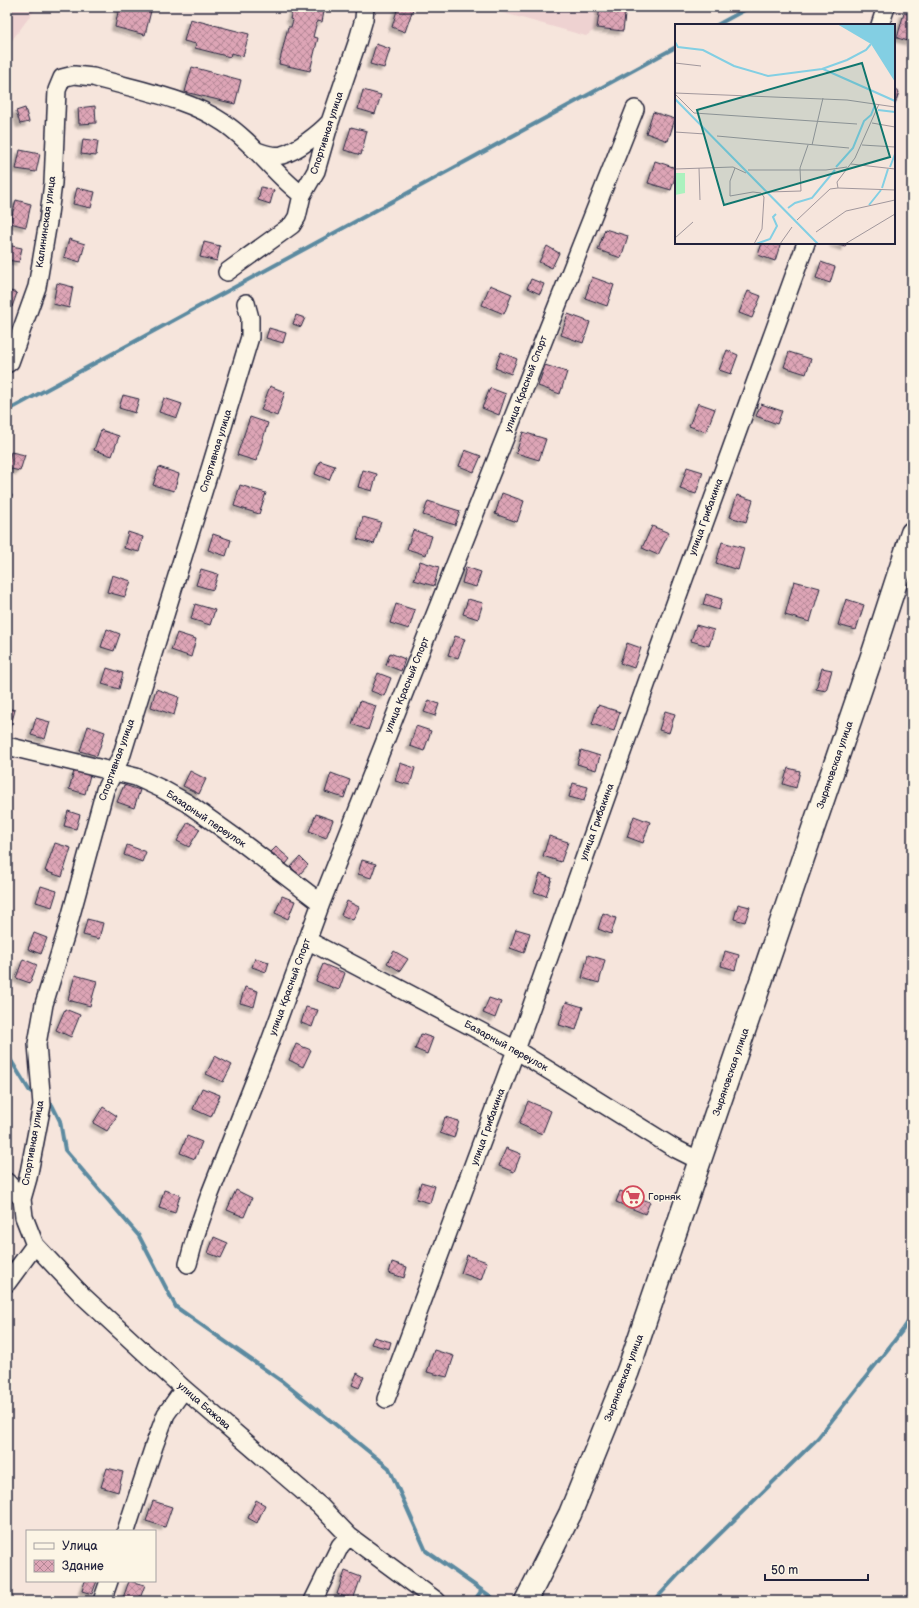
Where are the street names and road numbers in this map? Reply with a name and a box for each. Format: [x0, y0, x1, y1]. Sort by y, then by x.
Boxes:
street label: Спортивная улица [308, 90, 346, 176]
street label: Калининская улица [34, 175, 58, 269]
street label: улица Красный Спорт [502, 334, 550, 434]
street label: Спортивная улица [198, 408, 234, 494]
street label: улица Грибакина [687, 477, 726, 557]
street label: улица Красный Спорт [382, 635, 432, 735]
street label: Спортивная улица [97, 717, 137, 803]
street label: Зыряновская улица [814, 719, 856, 811]
street label: улица Грибакина [578, 782, 617, 862]
street label: Базарный переулок [164, 788, 249, 851]
street label: улица Красный Спорт [267, 937, 313, 1037]
street label: Базарный переулок [462, 1018, 551, 1074]
street label: Зыряновская улица [710, 1026, 752, 1118]
street label: улица Грибакина [469, 1087, 508, 1167]
street label: Спортивная улица [20, 1099, 46, 1186]
street label: Зыряновская улица [602, 1333, 646, 1423]
street label: улица Бажова [175, 1380, 233, 1432]

